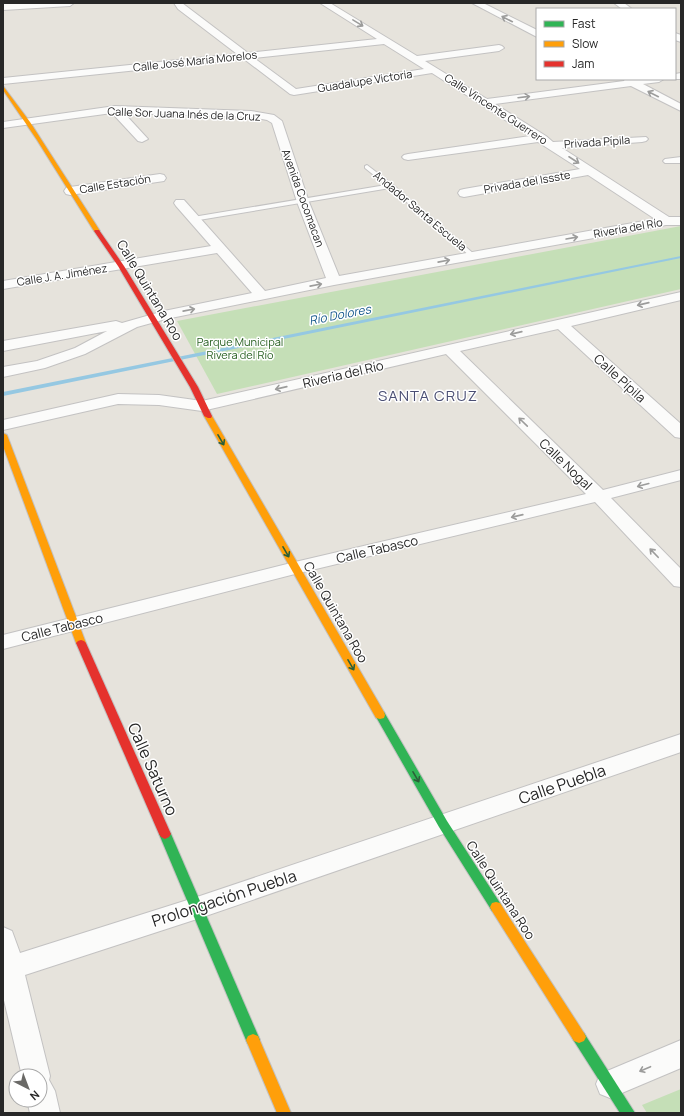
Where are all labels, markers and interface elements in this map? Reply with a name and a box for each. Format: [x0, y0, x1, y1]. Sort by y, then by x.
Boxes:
legend [536, 8, 676, 80]
one-way arrow [501, 14, 513, 22]
text: Fast [572, 15, 596, 32]
one-way arrow [352, 19, 363, 27]
text: Slow [572, 35, 598, 52]
street label: Calle José María Morelos [132, 47, 258, 74]
text: Jam [572, 55, 594, 72]
street label: Guadalupe Victoria [316, 66, 413, 95]
street label: Calle Vincente Guerrero [442, 70, 551, 148]
one-way arrow [647, 89, 659, 97]
one-way arrow [517, 93, 530, 100]
street label: Calle Sor Juana Inés de la Cruz [107, 103, 261, 124]
street label: Privada Pípila [563, 132, 631, 151]
street label: Avenida Cocomacan [279, 147, 328, 249]
one-way arrow [568, 156, 580, 164]
street label: Privada del Issste [482, 166, 572, 197]
street label: Andador Santa Escuela [371, 167, 470, 254]
street label: Calle Estación [78, 170, 152, 197]
street label: Riveria del Río [592, 214, 664, 241]
one-way arrow [565, 233, 578, 241]
street label: Calle Quintana Roo [113, 236, 187, 344]
one-way arrow [437, 256, 450, 264]
street label: Calle J. A. Jiménez [16, 260, 108, 289]
one-way arrow [309, 280, 322, 288]
water label: Río Dolores [308, 300, 374, 329]
one-way arrow [637, 301, 650, 309]
one-way arrow [182, 306, 195, 314]
one-way arrow [510, 330, 523, 338]
park label: Parque Municipal Rivera del Río [197, 334, 283, 362]
street label: Calle Pípila [590, 350, 650, 406]
street label: Riveria del Río [301, 356, 386, 392]
one-way arrow [274, 384, 287, 392]
district label: SANTA CRUZ [378, 385, 478, 406]
one-way arrow [518, 417, 528, 426]
one-way arrow [218, 434, 226, 446]
street label: Calle Nogal [536, 434, 596, 494]
one-way arrow [637, 481, 650, 489]
one-way arrow [511, 512, 524, 520]
street label: Calle Tabasco [334, 531, 420, 567]
one-way arrow [283, 546, 291, 558]
one-way arrow [649, 548, 659, 558]
street label: Calle Quintana Roo [300, 558, 373, 666]
street label: Calle Tabasco [19, 608, 105, 646]
one-way arrow [348, 659, 356, 671]
street label: Calle Saturno [123, 719, 183, 819]
street label: Calle Puebla [515, 759, 609, 809]
one-way arrow [413, 771, 421, 783]
street label: Calle Quintana Roo [462, 837, 540, 943]
street label: Prolongación Puebla [149, 864, 299, 932]
one-way arrow [640, 1065, 652, 1073]
north arrow [8, 1068, 48, 1108]
text: N [27, 1088, 43, 1104]

